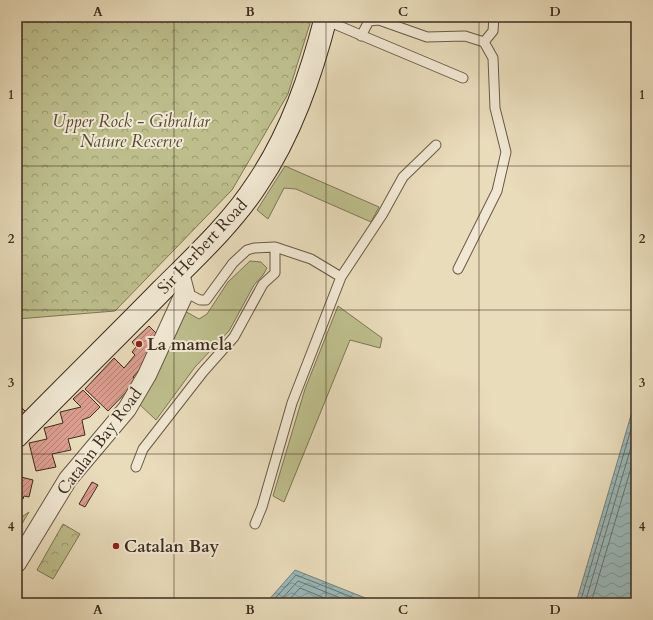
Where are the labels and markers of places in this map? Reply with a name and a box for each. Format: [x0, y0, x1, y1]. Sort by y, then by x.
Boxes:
place label: La mamela [147, 333, 233, 356]
marker: La mamela [134, 339, 144, 349]
place label: Catalan Bay [124, 535, 220, 558]
marker: Catalan Bay [111, 541, 121, 551]

